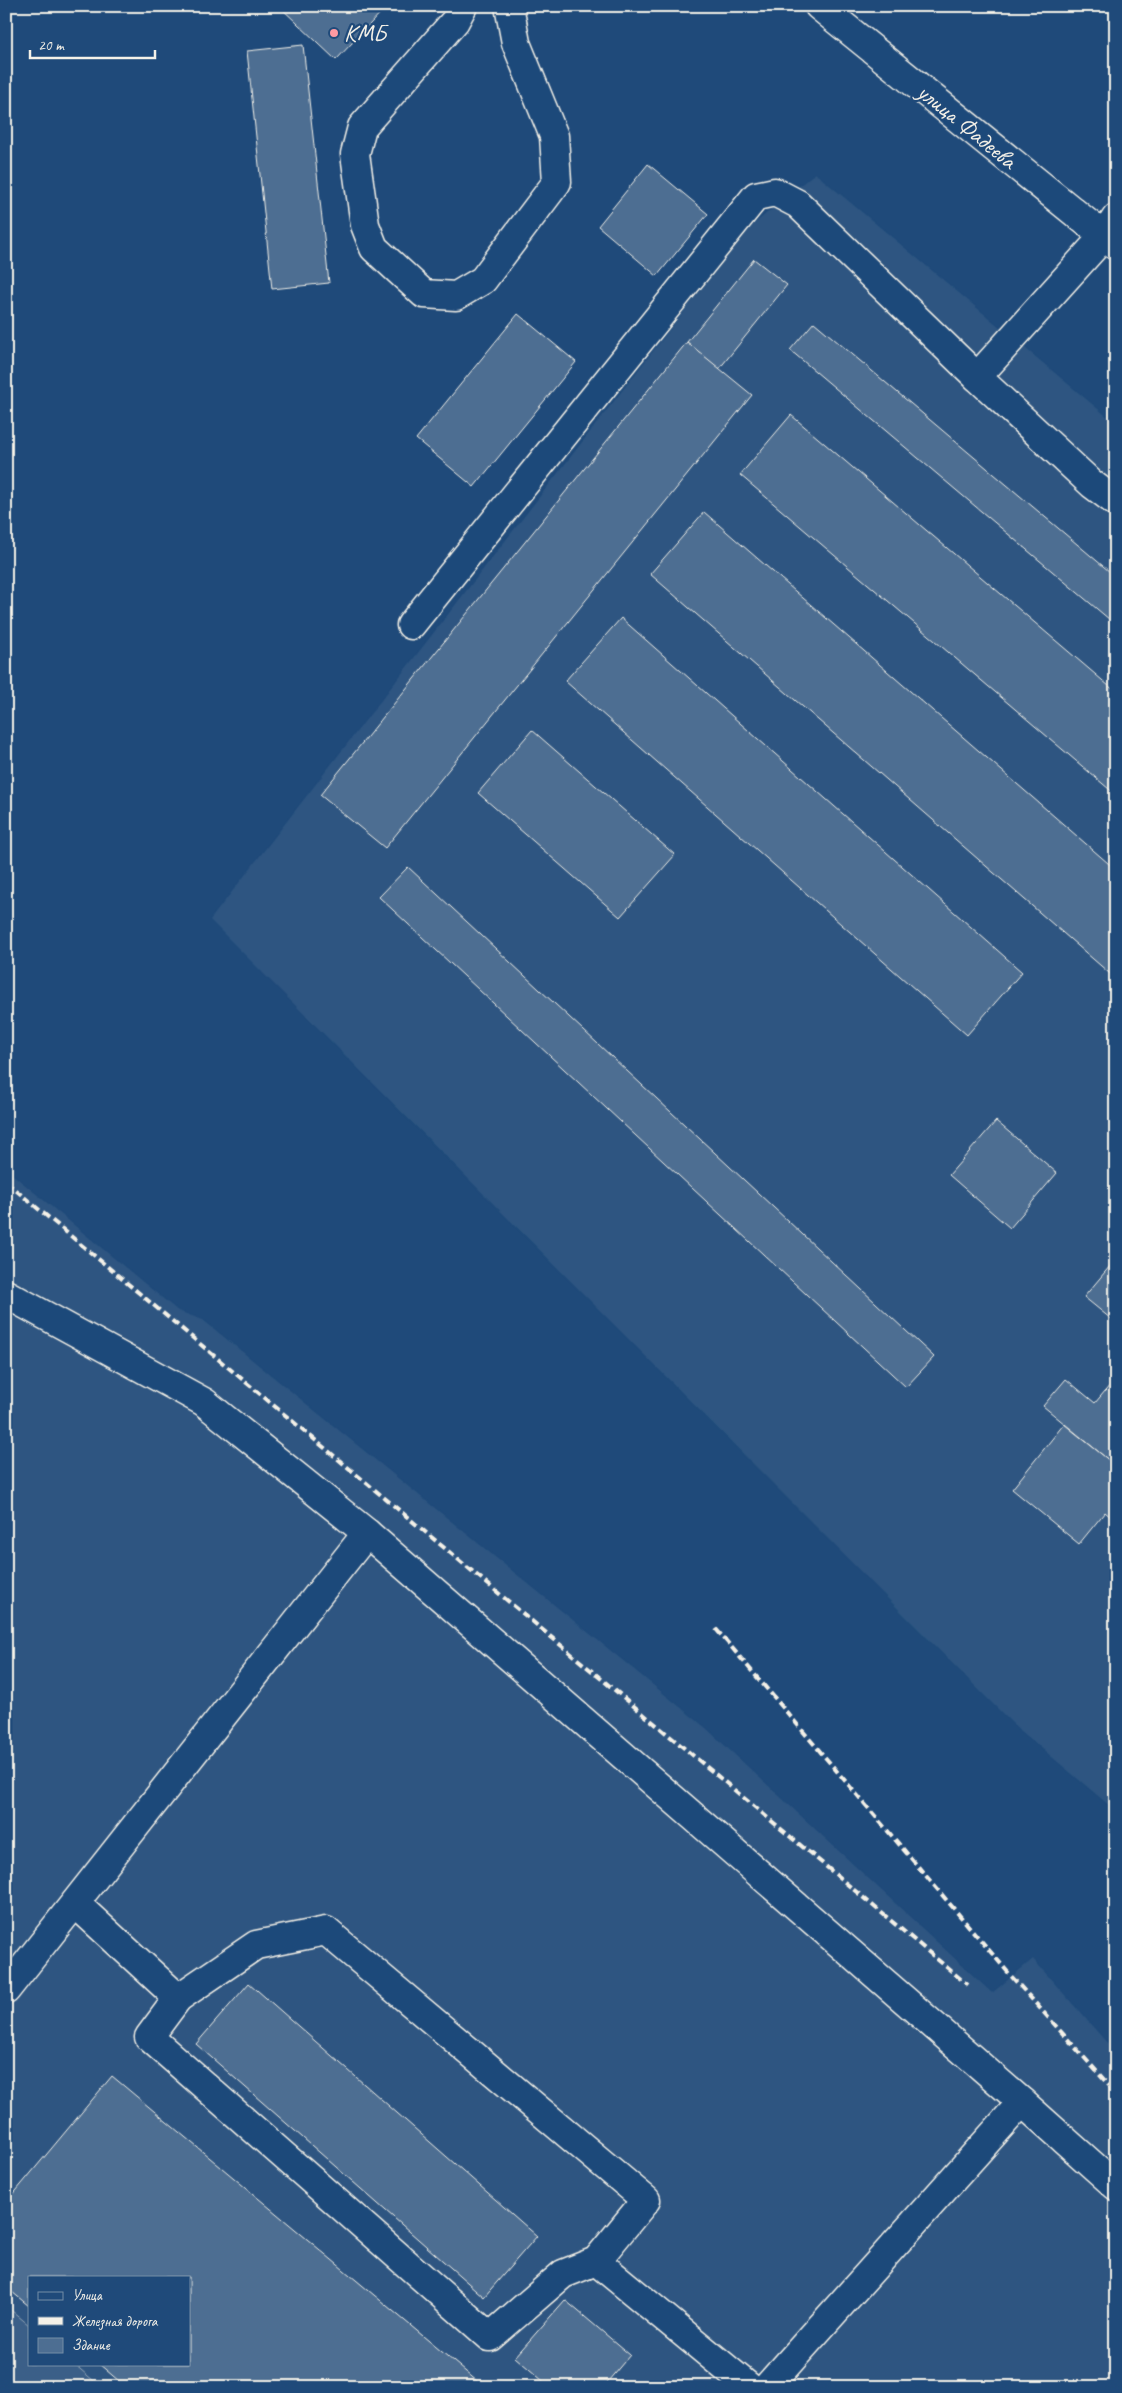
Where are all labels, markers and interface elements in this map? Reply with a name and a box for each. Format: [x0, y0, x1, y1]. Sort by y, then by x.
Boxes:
place label: КМБ [344, 18, 389, 48]
marker: КМБ [328, 27, 340, 39]
scale bar [30, 28, 155, 60]
text: 20 m [38, 36, 65, 55]
street label: улица Фадеева [910, 76, 1024, 176]
legend [28, 2276, 190, 2366]
text: Улица [72, 2286, 103, 2305]
text: Железная дорога [72, 2312, 159, 2331]
text: Здание [72, 2336, 111, 2355]

